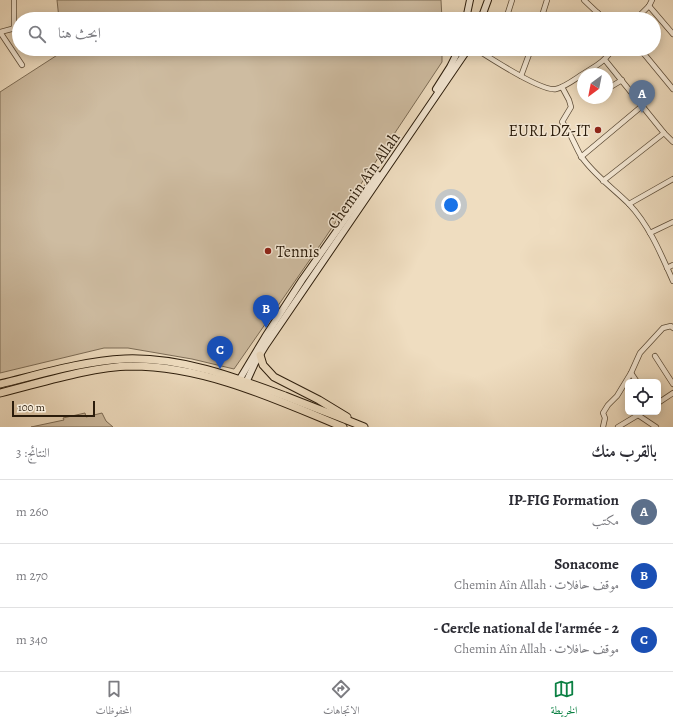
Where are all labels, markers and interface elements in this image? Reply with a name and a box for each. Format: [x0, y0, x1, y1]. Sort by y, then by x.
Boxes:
search box [12, 12, 661, 56]
icon: search [26, 23, 48, 45]
text: ابحث هنا [58, 23, 101, 43]
north arrow [577, 68, 613, 104]
pin: A [629, 80, 655, 113]
place label: EURL DZ-IT [508, 120, 590, 142]
marker: EURL DZ-IT [593, 125, 603, 135]
street label: Chemin Aîn Allah [322, 127, 406, 233]
your location [441, 195, 461, 215]
place label: Tennis [276, 241, 319, 263]
marker: Tennis [263, 246, 273, 256]
pin: B [253, 295, 279, 328]
pin: C [207, 336, 233, 369]
map controls [625, 379, 661, 415]
button: locate [625, 379, 661, 415]
scale bar [12, 399, 95, 418]
text: 100 m [18, 400, 45, 415]
text: بالقرب منك [591, 440, 657, 463]
text: النتائج: 3 [16, 444, 50, 461]
text: IP-FIG Formation [508, 490, 619, 510]
text: 260 m [16, 503, 49, 520]
text: A [640, 503, 648, 520]
text: مكتب [592, 512, 619, 529]
text: Sonacome [554, 554, 619, 574]
text: 270 m [16, 567, 48, 584]
text: B [640, 567, 648, 584]
text: موقف حافلات · Chemin Aîn Allah [454, 576, 619, 593]
text: Cercle national de l'armée - 2 - [433, 618, 619, 638]
text: 340 m [16, 631, 48, 648]
text: C [640, 631, 648, 648]
text: موقف حافلات · Chemin Aîn Allah [454, 640, 619, 657]
tab: المحفوظات [96, 678, 132, 721]
tab: الاتجاهات [323, 678, 360, 721]
tab: الخريطة [551, 678, 577, 721]

